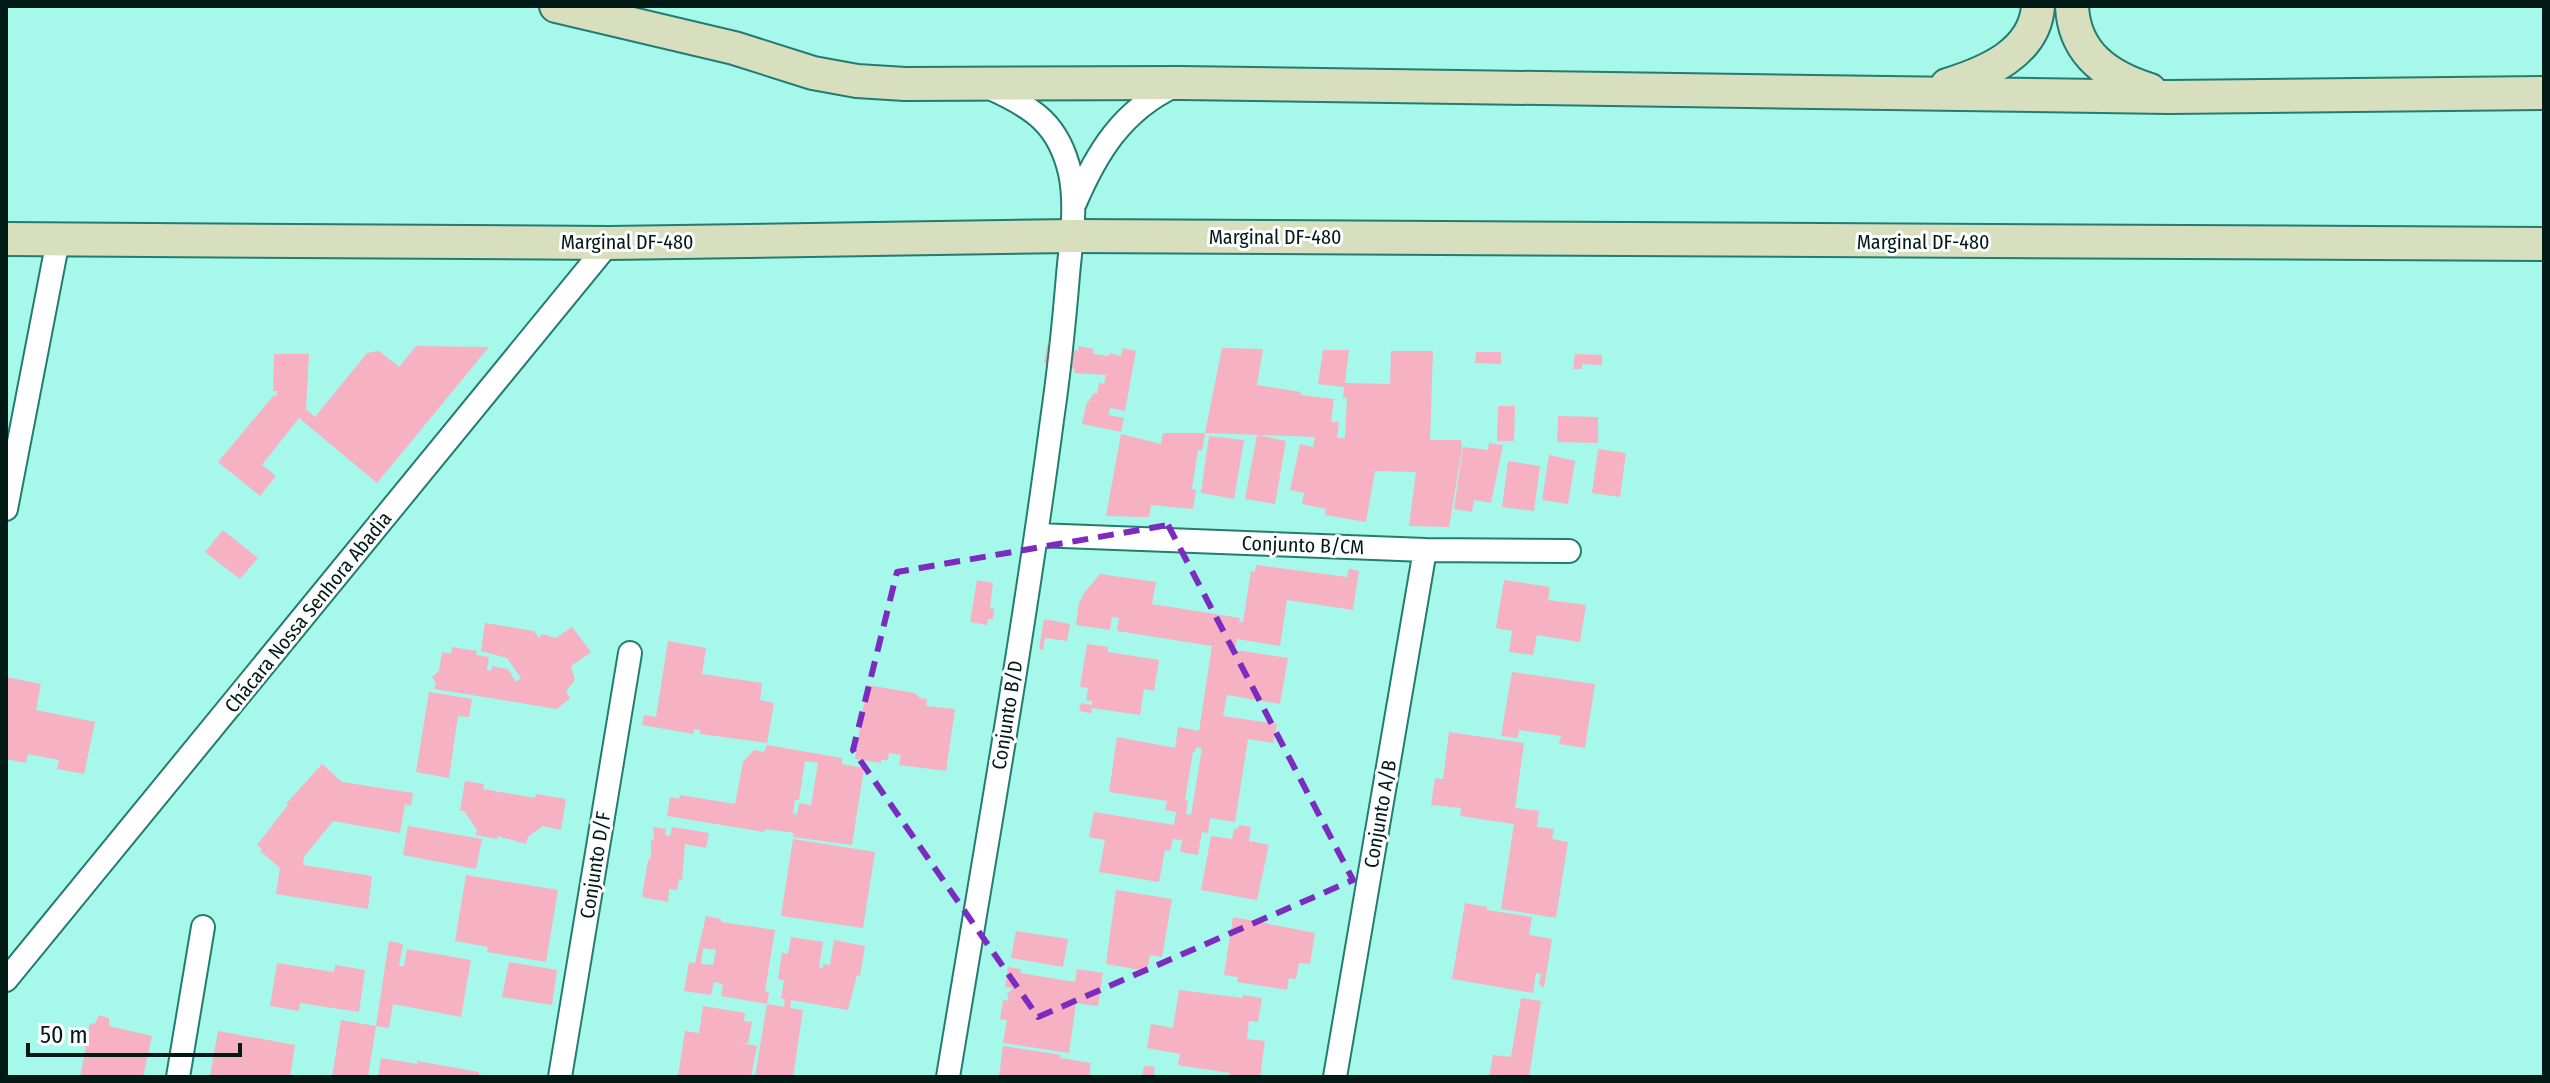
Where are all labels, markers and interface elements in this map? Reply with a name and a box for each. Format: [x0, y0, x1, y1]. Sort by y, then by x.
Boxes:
street label: Marginal DF-480 [1209, 225, 1341, 249]
street label: Marginal DF-480 [561, 230, 693, 254]
street label: Marginal DF-480 [1857, 230, 1989, 254]
street label: Chácara Nossa Senhora Abadia [219, 507, 397, 717]
street label: Conjunto B/CM [1241, 531, 1365, 559]
street label: Conjunto B/D [987, 659, 1027, 771]
street label: Conjunto A/B [1359, 758, 1401, 870]
street label: Conjunto D/F [575, 810, 615, 920]
scale bar [28, 1007, 240, 1057]
text: 50 m [40, 1021, 88, 1049]

